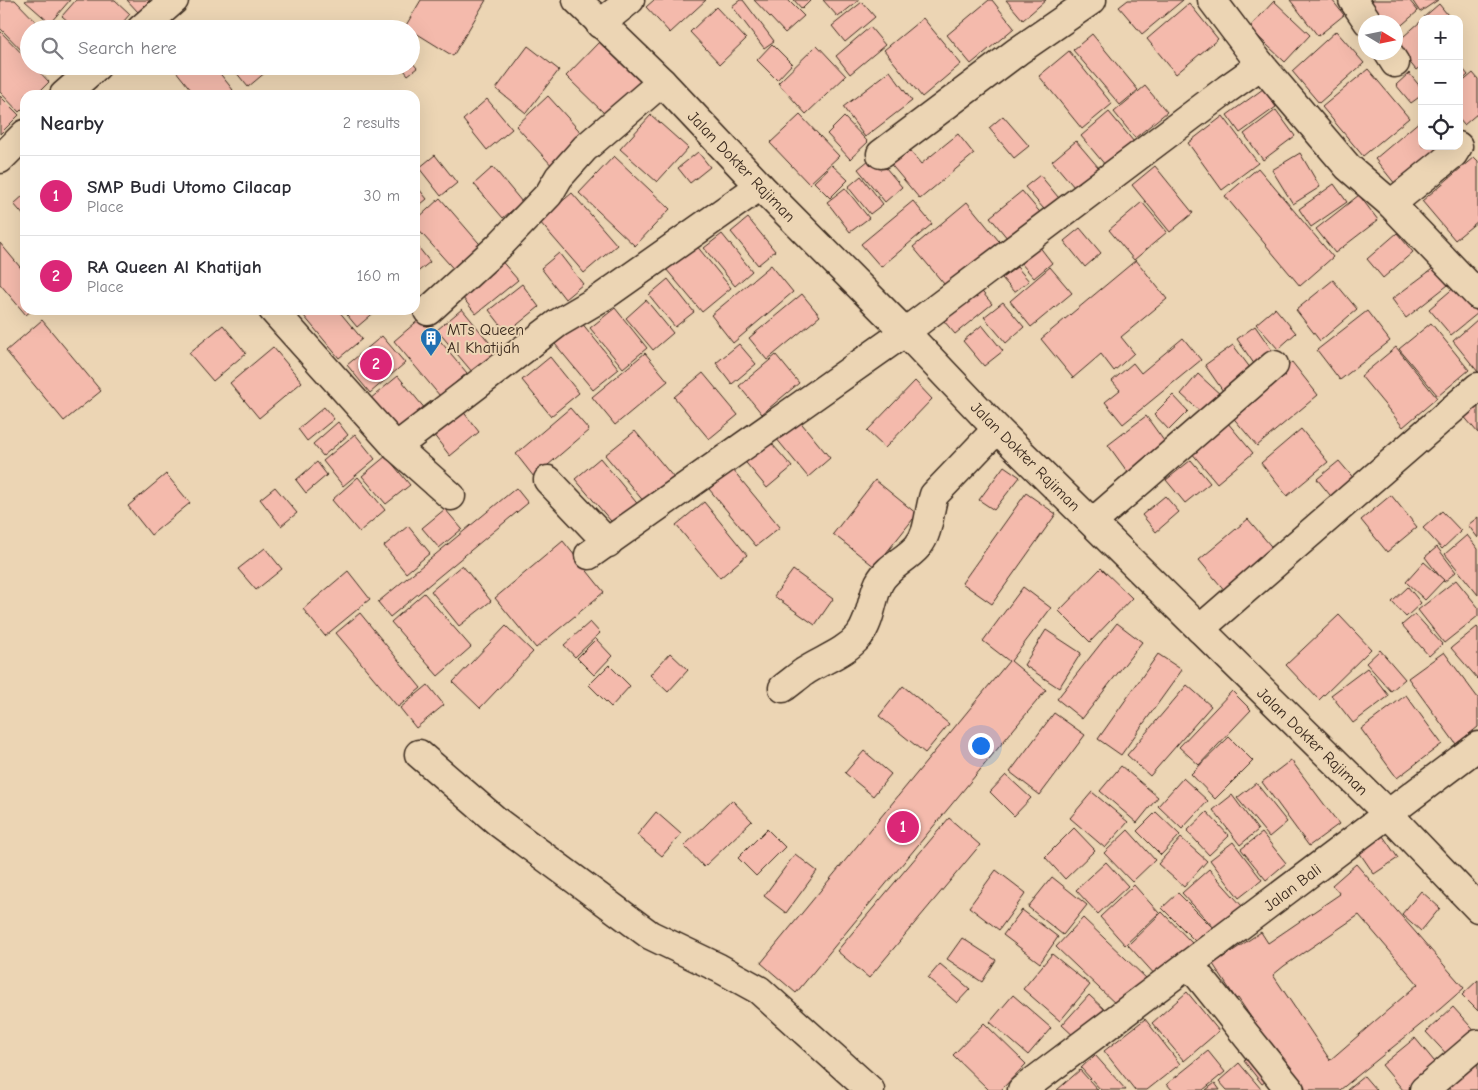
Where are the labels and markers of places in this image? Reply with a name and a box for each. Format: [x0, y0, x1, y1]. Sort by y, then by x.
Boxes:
place label: MTs Queen Al Khatijah [447, 321, 524, 357]
building icon: MTs Queen Al Khatijah [419, 326, 443, 357]
pin: 2 [360, 345, 392, 383]
pin: 1 [887, 808, 919, 846]

